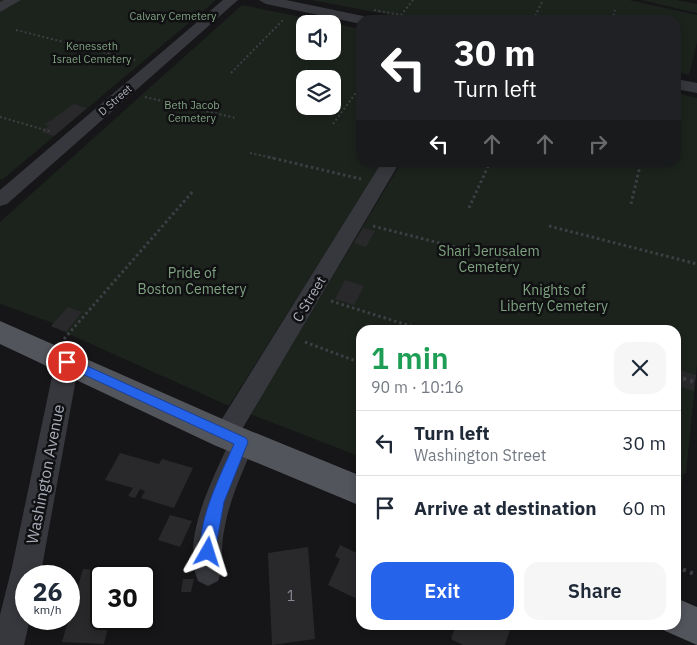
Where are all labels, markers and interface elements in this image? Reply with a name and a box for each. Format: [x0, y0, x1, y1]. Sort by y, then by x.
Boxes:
park label: Calvary Cemetery [129, 9, 217, 23]
map controls [296, 15, 341, 115]
button: sound [296, 15, 341, 60]
text: 30 m [454, 30, 536, 76]
icon: left [371, 35, 436, 100]
park label: Kenesseth Israel Cemetery [52, 39, 132, 66]
button: layers [296, 70, 341, 115]
text: Turn left [454, 74, 537, 103]
street label: D Street [95, 81, 135, 118]
park label: Beth Jacob Cemetery [164, 98, 220, 125]
icon: left [425, 130, 453, 158]
icon: ahead [478, 130, 506, 158]
icon: ahead [531, 130, 559, 158]
icon: right [584, 130, 612, 158]
park label: Shari Jerusalem Cemetery [438, 242, 540, 276]
park label: Pride of Boston Cemetery [138, 264, 246, 298]
street label: C Street [288, 273, 330, 325]
park label: Knights of Liberty Cemetery [500, 281, 608, 315]
text: 1 min [371, 338, 449, 377]
pin [46, 341, 88, 383]
button: close [614, 342, 666, 394]
icon: arrive [53, 348, 81, 376]
text: 90 m · 10:16 [371, 377, 464, 397]
street label: Washington Avenue [22, 402, 68, 546]
text: Turn left [414, 421, 490, 445]
icon: left [371, 429, 399, 457]
text: 30 m [622, 431, 666, 455]
text: Washington Street [414, 445, 546, 465]
icon: arrive [371, 494, 399, 522]
text: Arrive at destination [414, 496, 597, 520]
text: 60 m [622, 496, 666, 520]
position arrow [181, 525, 233, 577]
button: Exit [371, 562, 514, 620]
button: Share [524, 562, 666, 620]
speed limit sign: 30 [90, 565, 155, 630]
text: 26 [32, 575, 63, 608]
house number: 1 [287, 587, 295, 605]
text: km/h [33, 602, 62, 617]

